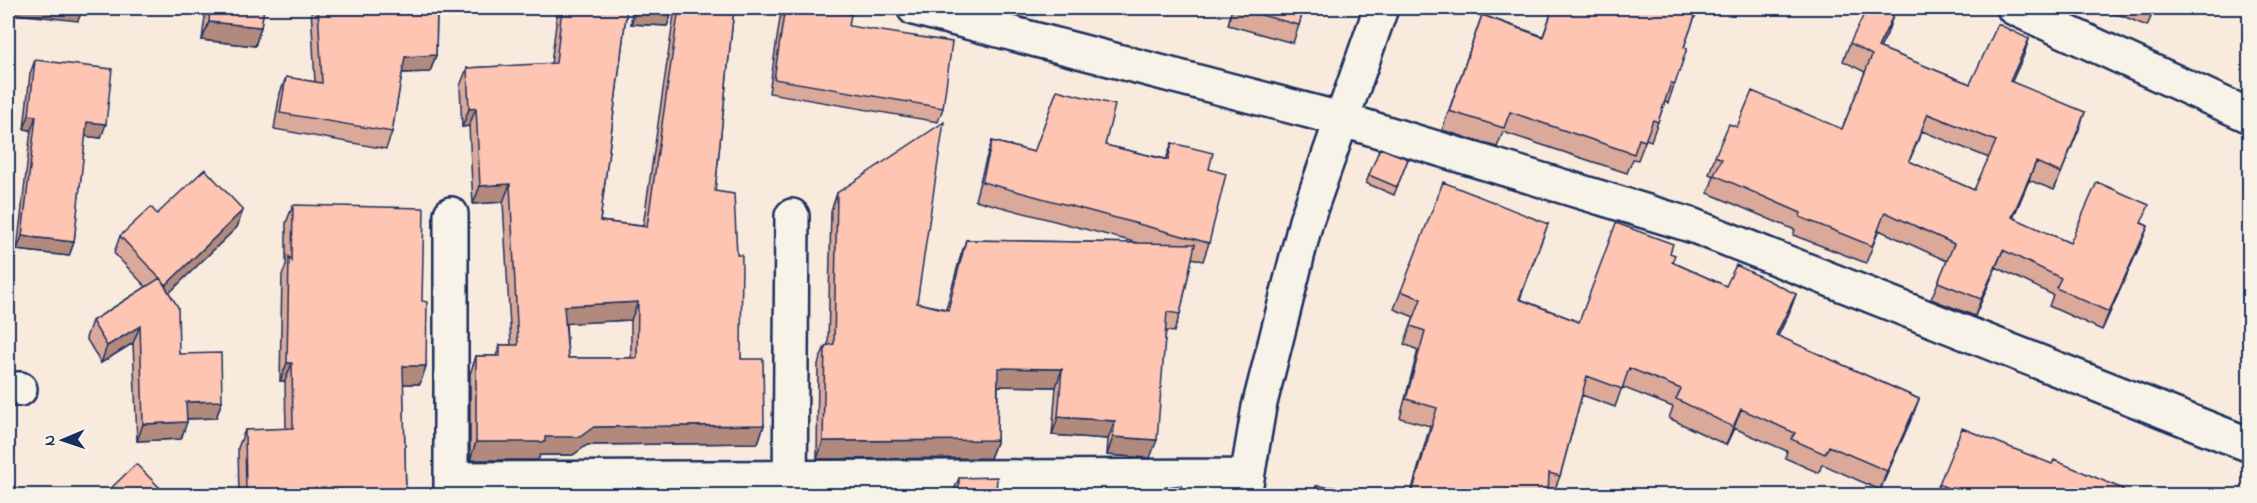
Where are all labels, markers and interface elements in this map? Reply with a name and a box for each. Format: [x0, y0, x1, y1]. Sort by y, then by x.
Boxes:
north arrow [33, 410, 93, 470]
text: N [38, 434, 62, 446]

